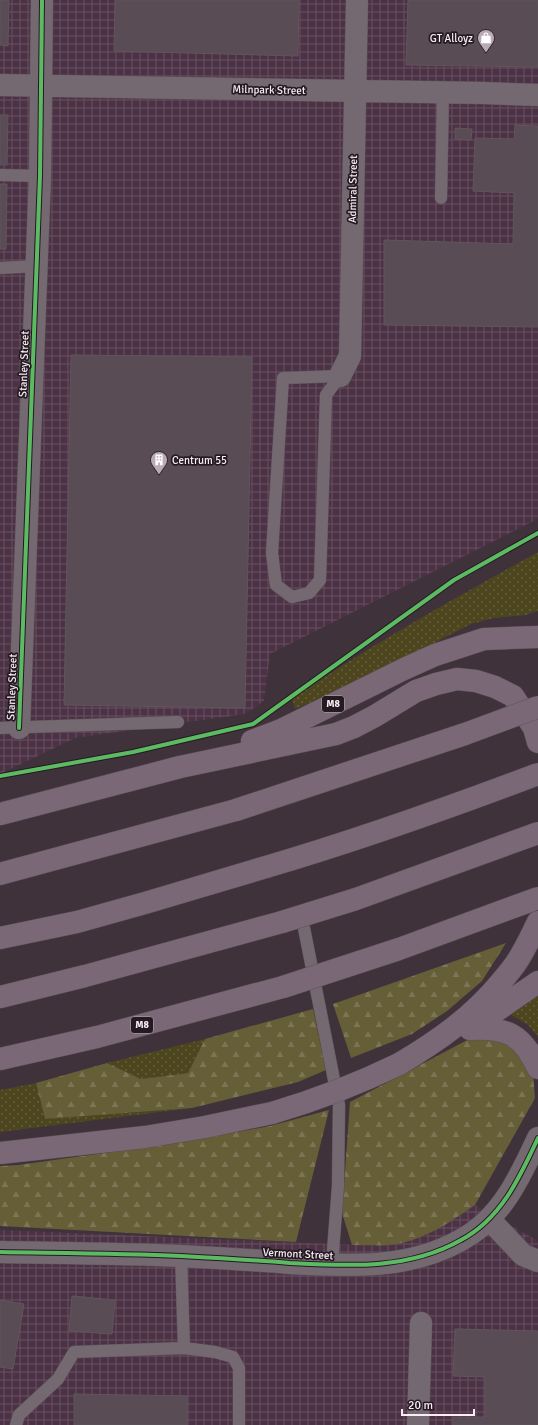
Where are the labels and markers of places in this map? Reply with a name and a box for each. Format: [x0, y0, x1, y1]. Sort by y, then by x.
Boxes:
shop icon: GT Alloyz [476, 28, 496, 53]
place label: GT Alloyz [430, 32, 473, 45]
building icon: Centrum 55 [149, 450, 169, 475]
place label: Centrum 55 [172, 454, 227, 467]

